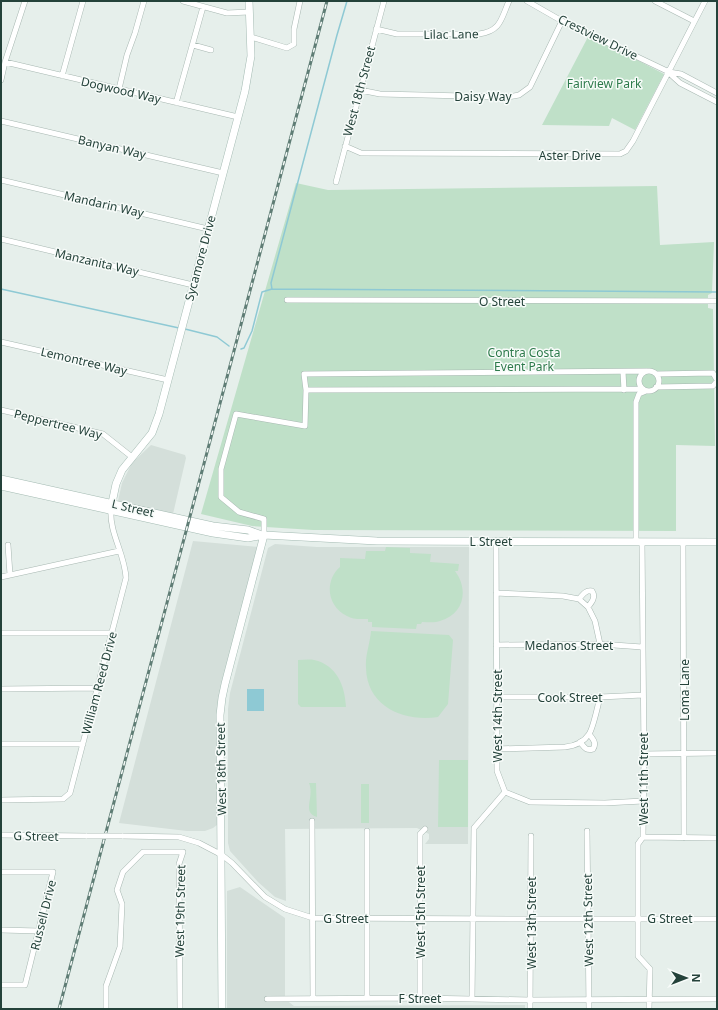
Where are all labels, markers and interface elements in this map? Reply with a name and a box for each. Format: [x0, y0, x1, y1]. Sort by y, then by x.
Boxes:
street label: Crestview Drive [555, 10, 641, 64]
street label: Lilac Lane [423, 25, 479, 43]
street label: West 18th Street [339, 43, 379, 138]
street label: Dogwood Way [79, 73, 164, 108]
park label: Fairview Park [567, 75, 642, 92]
street label: Daisy Way [454, 88, 513, 105]
street label: Banyan Way [76, 131, 148, 163]
street label: Aster Drive [539, 147, 601, 164]
street label: Mandarin Way [62, 187, 146, 222]
street label: Sycamore Drive [180, 213, 220, 303]
street label: Manzanita Way [53, 244, 142, 280]
street label: O Street [479, 293, 526, 310]
street label: Lemontree Way [39, 343, 130, 379]
park label: Contra Costa Event Park [488, 344, 560, 375]
street label: Peppertree Way [12, 405, 105, 443]
street label: L Street [110, 495, 156, 521]
street label: L Street [470, 533, 513, 550]
street label: William Reed Drive [77, 629, 121, 736]
street label: Medanos Street [525, 637, 614, 654]
street label: Loma Lane [676, 659, 693, 721]
street label: West 14th Street [489, 669, 506, 763]
street label: Cook Street [537, 689, 603, 706]
street label: West 18th Street [212, 722, 230, 816]
street label: West 11th Street [635, 732, 652, 826]
street label: G Street [13, 827, 59, 845]
street label: West 19th Street [171, 864, 189, 958]
street label: West 15th Street [412, 865, 429, 959]
street label: West 12th Street [579, 873, 597, 967]
street label: West 13th Street [523, 876, 540, 970]
street label: Russell Drive [26, 878, 60, 952]
street label: G Street [323, 910, 369, 927]
street label: G Street [647, 910, 693, 927]
north arrow [666, 958, 706, 998]
text: N [689, 974, 704, 982]
street label: F Street [399, 990, 442, 1007]

